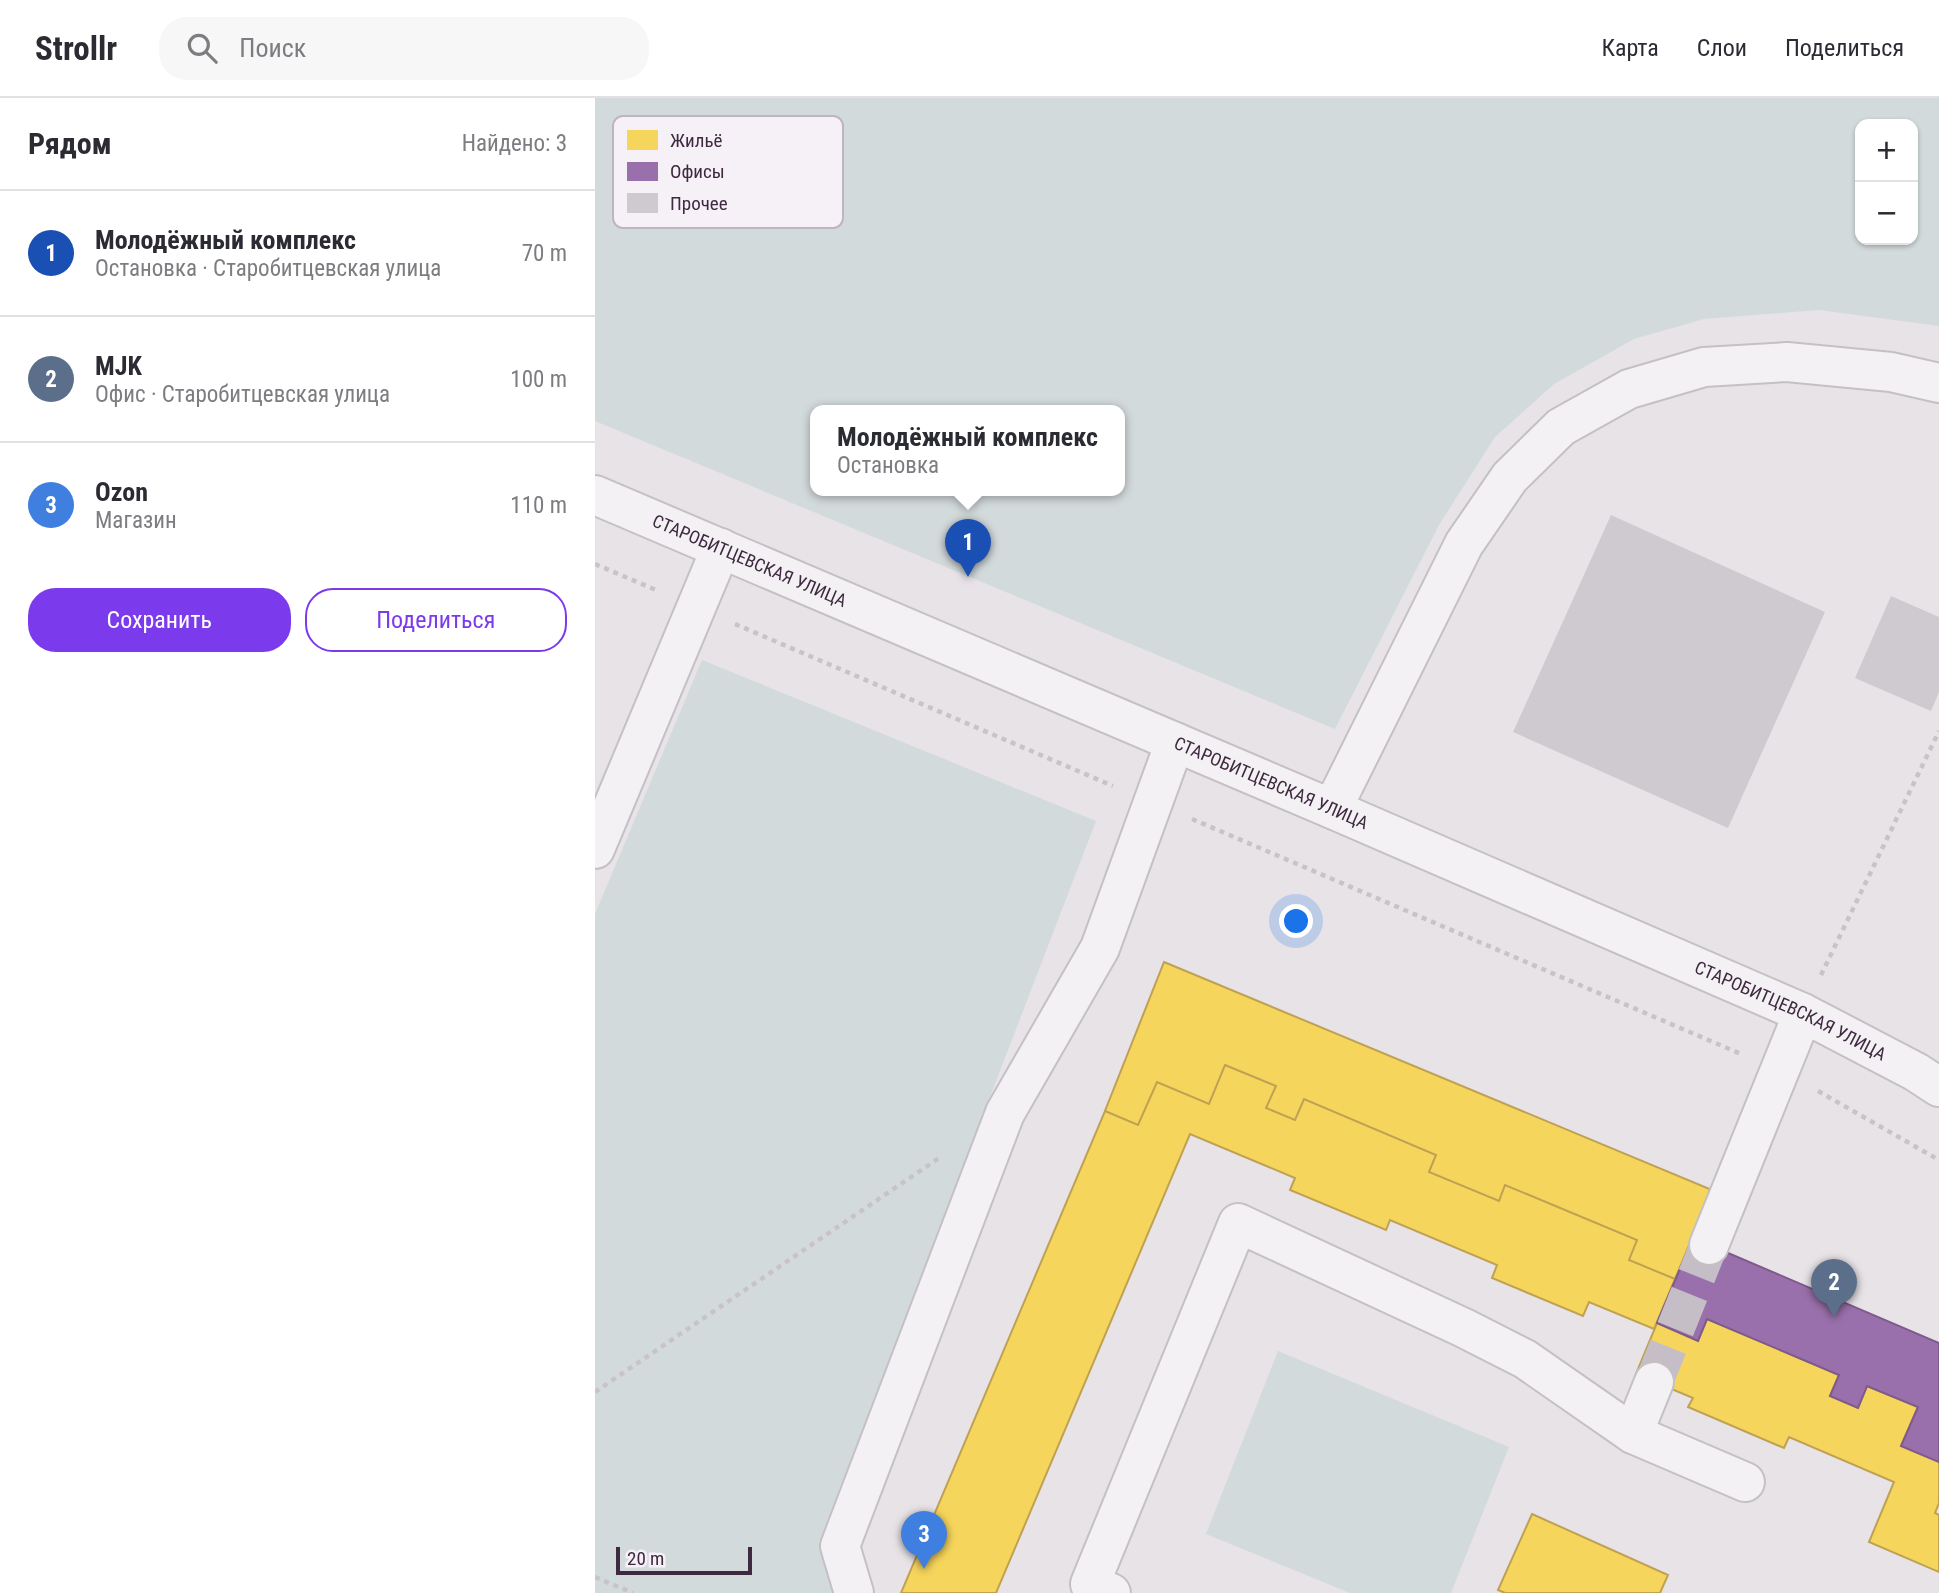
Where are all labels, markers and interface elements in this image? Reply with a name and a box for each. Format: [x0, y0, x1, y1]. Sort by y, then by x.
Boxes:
search box [159, 17, 649, 80]
text: Strollr [35, 29, 117, 68]
icon: search [183, 29, 221, 67]
text: Поиск [239, 33, 306, 63]
text: Карта [1601, 34, 1659, 62]
text: Слои [1697, 34, 1747, 62]
text: Поделиться [1785, 34, 1904, 62]
legend [613, 116, 843, 228]
map controls [1855, 119, 1918, 245]
button: + [1855, 119, 1918, 182]
text: Рядом [28, 126, 112, 161]
text: Жильё [670, 129, 722, 152]
text: Найдено: 3 [462, 130, 567, 157]
text: Офисы [670, 160, 725, 183]
button: − [1855, 182, 1918, 245]
text: Прочее [670, 192, 728, 215]
text: Молодёжный комплекс [95, 225, 356, 255]
text: 1 [45, 240, 57, 267]
text: 70 m [522, 240, 567, 267]
text: Остановка · Старобитцевская улица [95, 255, 441, 282]
text: MJK [95, 351, 142, 381]
text: 2 [45, 366, 57, 393]
text: 100 m [510, 366, 567, 393]
text: Офис · Старобитцевская улица [95, 381, 390, 408]
popup [810, 405, 1125, 496]
text: Молодёжный комплекс [837, 422, 1098, 452]
text: Остановка [837, 452, 939, 479]
text: Ozon [95, 477, 148, 507]
text: 3 [45, 492, 57, 519]
text: 110 m [510, 492, 567, 519]
text: Магазин [95, 507, 177, 534]
street label: СТАРОБИТЦЕВСКАЯ УЛИЦА [649, 510, 851, 611]
pin: 1 [945, 519, 991, 577]
button: Сохранить [28, 588, 291, 652]
button: Поделиться [305, 588, 567, 652]
street label: СТАРОБИТЦЕВСКАЯ УЛИЦА [1171, 732, 1372, 834]
your location [1279, 904, 1313, 938]
street label: СТАРОБИТЦЕВСКАЯ УЛИЦА [1692, 956, 1890, 1065]
pin: 2 [1811, 1259, 1857, 1317]
pin: 3 [901, 1511, 947, 1569]
scale bar [616, 1544, 753, 1576]
text: 20 m [627, 1547, 664, 1570]

